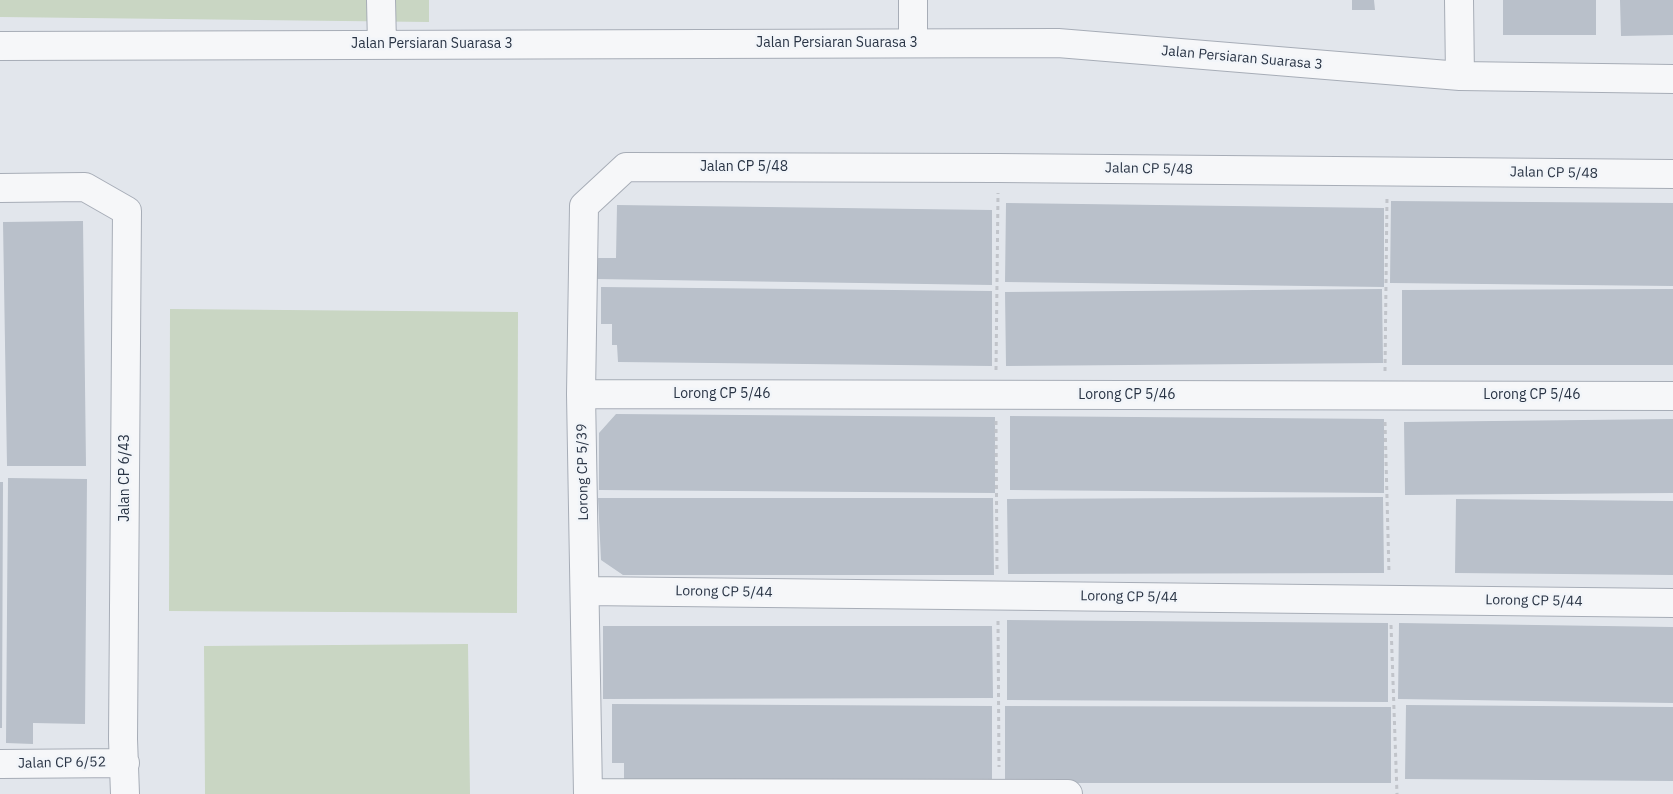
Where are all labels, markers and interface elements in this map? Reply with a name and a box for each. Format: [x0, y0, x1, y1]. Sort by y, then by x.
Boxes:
street label: Jalan Persiaran Suarasa 3 [756, 35, 918, 51]
street label: Jalan Persiaran Suarasa 3 [351, 36, 513, 52]
street label: Jalan Persiaran Suarasa 3 [1161, 43, 1323, 73]
street label: Jalan CP 5/48 [700, 159, 788, 175]
street label: Jalan CP 5/48 [1105, 160, 1193, 178]
street label: Jalan CP 5/48 [1510, 164, 1598, 182]
street label: Lorong CP 5/46 [673, 386, 771, 402]
street label: Lorong CP 5/46 [1078, 387, 1176, 403]
street label: Lorong CP 5/46 [1483, 387, 1581, 403]
street label: Lorong CP 5/39 [574, 423, 592, 521]
street label: Jalan CP 6/43 [117, 434, 133, 522]
street label: Lorong CP 5/44 [675, 583, 773, 601]
street label: Lorong CP 5/44 [1080, 588, 1178, 606]
street label: Lorong CP 5/44 [1485, 592, 1583, 610]
street label: Jalan CP 6/52 [18, 754, 106, 772]

